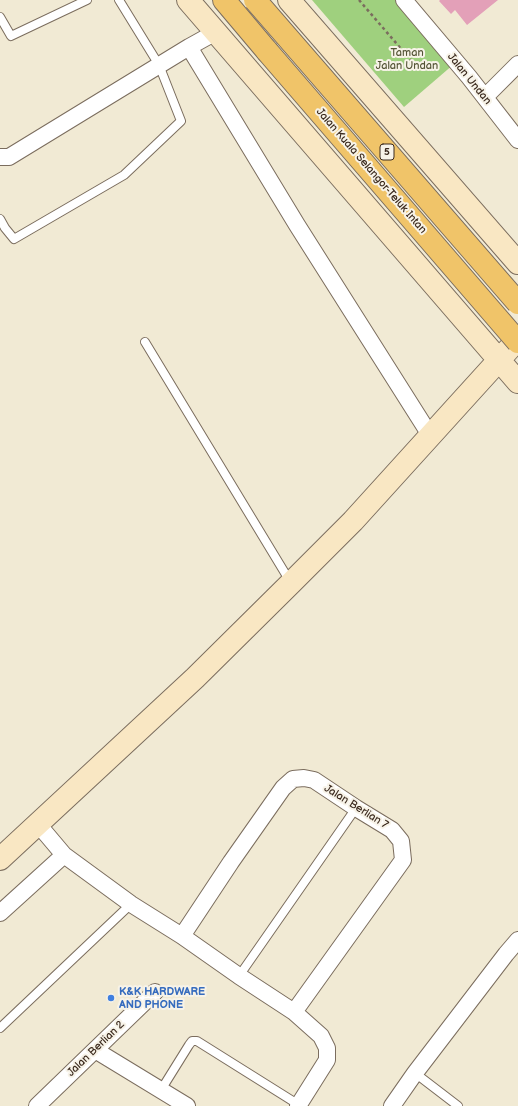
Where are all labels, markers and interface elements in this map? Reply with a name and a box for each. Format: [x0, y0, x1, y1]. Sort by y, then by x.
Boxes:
park label: Taman Jalan Undan [376, 46, 438, 72]
street label: Jalan Undan [444, 51, 494, 107]
street label: Jalan Kuala Selangor-Teluk Intan [313, 106, 429, 236]
road number: 5 [380, 144, 394, 160]
street label: Jalan Berlian 7 [321, 782, 391, 832]
place label: K&K HARDWARE AND PHONE [119, 985, 205, 1011]
marker: K&K HARDWARE AND PHONE [106, 993, 116, 1003]
street label: Jalan Berlian 2 [65, 1018, 127, 1080]

